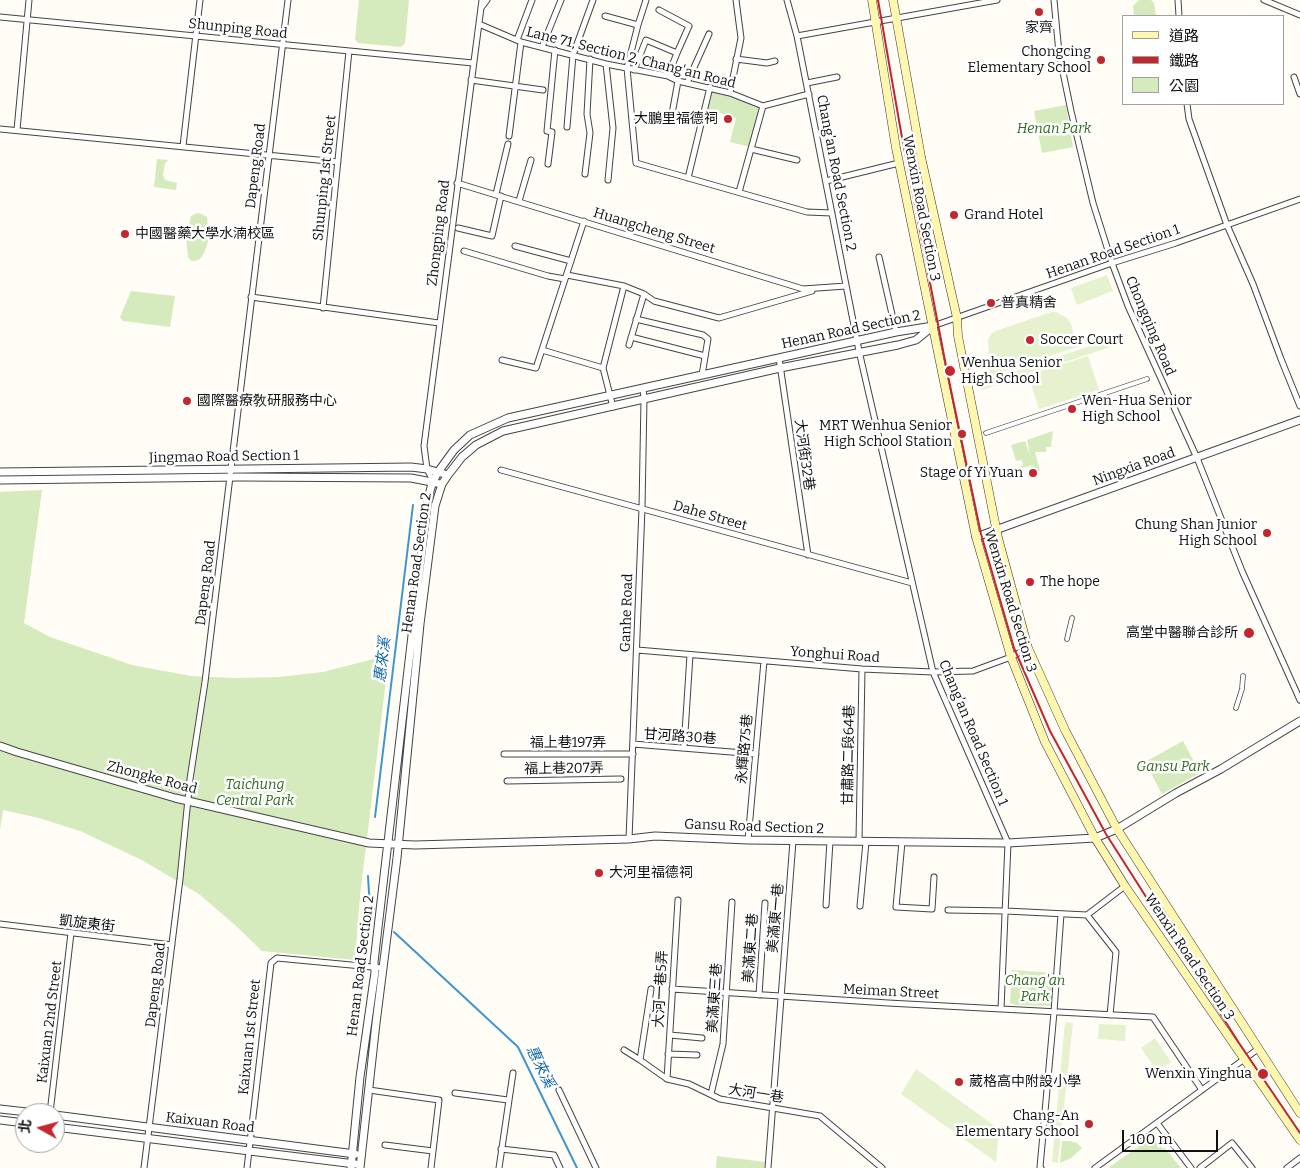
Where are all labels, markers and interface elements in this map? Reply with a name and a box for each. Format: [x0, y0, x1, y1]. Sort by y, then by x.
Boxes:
marker: 家齊 [1033, 6, 1045, 18]
street label: Shunping Road [188, 15, 288, 43]
legend [1122, 15, 1285, 105]
place label: 家齊 [1025, 20, 1053, 36]
street label: Lane 71, Section 2, Chang'an Road [524, 24, 738, 92]
text: 道路 [1169, 27, 1199, 45]
place label: Chongcing Elementary School [968, 44, 1091, 76]
text: 鐵路 [1169, 52, 1199, 70]
marker: Chongcing Elementary School [1095, 54, 1107, 66]
text: 公園 [1169, 77, 1199, 95]
street label: Chang’an Road Section 2 [813, 93, 859, 253]
place label: 大鵬里福德祠 [634, 111, 718, 127]
marker: 大鵬里福德祠 [722, 113, 734, 125]
street label: Shunping 1st Street [310, 114, 340, 242]
park label: Henan Park [1017, 121, 1091, 137]
street label: Dapeng Road [242, 122, 270, 210]
street label: Wenxin Road Section 3 [899, 133, 943, 283]
street label: Zhongping Road [424, 179, 454, 287]
street label: Huangcheng Street [591, 205, 717, 257]
place label: Grand Hotel [964, 207, 1043, 223]
marker: Grand Hotel [948, 209, 960, 221]
street label: Henan Road Section 1 [1044, 221, 1182, 283]
place label: 中國醫藥大學水湳校區 [135, 226, 275, 242]
marker: 中國醫藥大學水湳校區 [119, 228, 131, 240]
street label: Chongqing Road [1121, 274, 1179, 378]
place label: 普真精舍 [1001, 295, 1057, 311]
marker: 普真精舍 [985, 297, 997, 309]
street label: Henan Road Section 2 [780, 307, 922, 353]
place label: Soccer Court [1040, 332, 1123, 348]
marker: Soccer Court [1024, 334, 1036, 346]
place label: Wenhua Senior High School [961, 355, 1062, 388]
marker: Wenhua Senior High School [943, 364, 957, 378]
place label: 國際醫療敎研服務中心 [197, 393, 337, 409]
place label: Wen-Hua Senior High School [1082, 393, 1192, 426]
marker: 國際醫療敎研服務中心 [181, 395, 193, 407]
marker: Wen-Hua Senior High School [1066, 403, 1078, 415]
street label: 大河街32巷 [791, 418, 817, 492]
place label: MRT Wenhua Senior High School Station [819, 418, 952, 451]
marker: MRT Wenhua Senior High School Station [956, 428, 968, 440]
street label: Ningxia Road [1090, 444, 1178, 490]
street label: Jingmao Road Section 1 [149, 447, 299, 467]
place label: Stage of Yi Yuan [920, 465, 1023, 481]
marker: Stage of Yi Yuan [1027, 467, 1039, 479]
street label: Henan Road Section 2 [399, 492, 435, 634]
street label: Dahe Street [671, 497, 749, 535]
place label: Chung Shan Junior High School [1135, 517, 1257, 550]
street label: Wenxin Road Section 3 [980, 527, 1040, 675]
marker: Chung Shan Junior High School [1261, 527, 1273, 539]
street label: Dapeng Road [192, 539, 220, 627]
street label: Ganhe Road [617, 573, 637, 653]
place label: The hope [1040, 574, 1100, 590]
marker: The hope [1024, 576, 1036, 588]
place label: 高堂中醫聯合診所 [1126, 625, 1238, 641]
marker: 高堂中醫聯合診所 [1242, 626, 1256, 640]
water label: 惠來溪 [371, 637, 395, 683]
street label: Yonghui Road [790, 643, 880, 667]
street label: Chang’an Road Section 1 [935, 658, 1011, 808]
street label: 甘肅路二段64巷 [840, 705, 858, 805]
street label: 永輝路75巷 [734, 713, 756, 785]
street label: 甘河路30巷 [643, 726, 717, 748]
street label: 福上巷197弄 [530, 735, 606, 751]
street label: Zhongke Road [105, 758, 199, 798]
park label: Gansu Park [1136, 759, 1210, 775]
street label: 福上巷207弄 [524, 760, 604, 778]
park label: Taichung Central Park [216, 777, 294, 810]
street label: Gansu Road Section 2 [684, 816, 824, 838]
place label: 大河里福德祠 [609, 865, 693, 881]
marker: 大河里福德祠 [593, 867, 605, 879]
street label: 美滿東一巷 [765, 882, 787, 954]
street label: Wenxin Road Section 3 [1140, 891, 1238, 1023]
street label: Henan Road Section 2 [344, 895, 378, 1037]
street label: 凱旋東街 [58, 912, 116, 936]
street label: 美滿東二巷 [740, 912, 762, 984]
street label: Dapeng Road [142, 941, 170, 1029]
street label: 大河一巷5弄 [651, 950, 671, 1028]
street label: Kaixuan 2nd Street [34, 960, 66, 1084]
street label: 美滿東三巷 [704, 962, 726, 1034]
park label: Chang'an Park [1005, 973, 1065, 1006]
street label: Kaixuan 1st Street [236, 978, 264, 1096]
street label: Meiman Street [842, 981, 940, 1003]
water label: 惠來溪 [522, 1043, 558, 1091]
place label: Wenxin Yinghua [1145, 1066, 1252, 1082]
marker: Wenxin Yinghua [1256, 1067, 1270, 1081]
place label: 葳格高中附設小學 [969, 1074, 1081, 1090]
marker: 葳格高中附設小學 [953, 1076, 965, 1088]
street label: 大河一巷 [727, 1081, 785, 1107]
north arrow [15, 1103, 65, 1153]
place label: Chang-An Elementary School [956, 1108, 1079, 1140]
street label: Kaixuan Road [165, 1109, 255, 1137]
text: 北 [16, 1118, 35, 1134]
marker: Chang-An Elementary School [1083, 1118, 1095, 1130]
scale bar [1125, 1120, 1221, 1152]
text: 100 m [1130, 1130, 1173, 1148]

